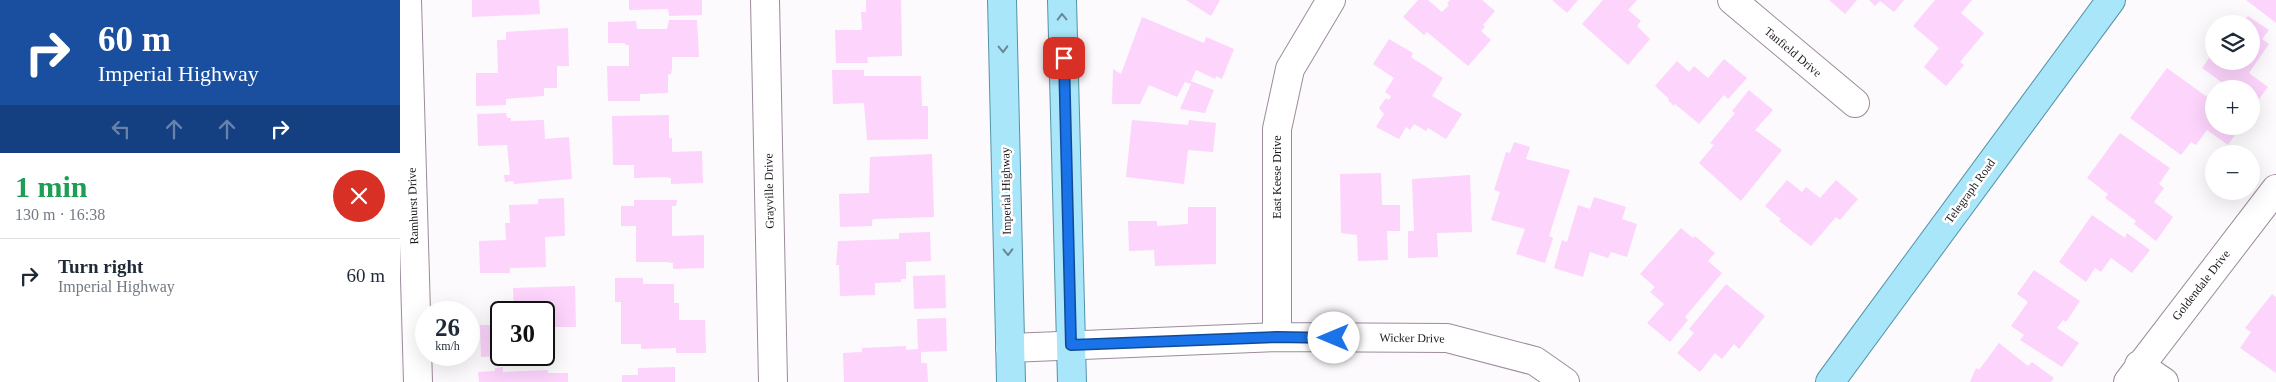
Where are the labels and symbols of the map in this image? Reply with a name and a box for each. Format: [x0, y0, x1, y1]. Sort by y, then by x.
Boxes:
one-way arrow [1057, 12, 1068, 20]
street label: Tanfield Drive [1762, 24, 1824, 80]
pin [1043, 37, 1085, 79]
one-way arrow [998, 45, 1008, 53]
street label: East Keese Drive [1270, 135, 1284, 219]
street label: Imperial Highway [998, 147, 1014, 235]
street label: Grayville Drive [761, 153, 777, 229]
street label: Telegraph Road [1942, 156, 1998, 226]
street label: Ramhurst Drive [405, 167, 421, 245]
street label: Goldendale Drive [2169, 247, 2233, 323]
one-way arrow [1002, 249, 1013, 257]
speed limit sign: 30 [490, 301, 555, 366]
position arrow [1307, 311, 1359, 363]
street label: Wicker Drive [1379, 330, 1445, 346]

